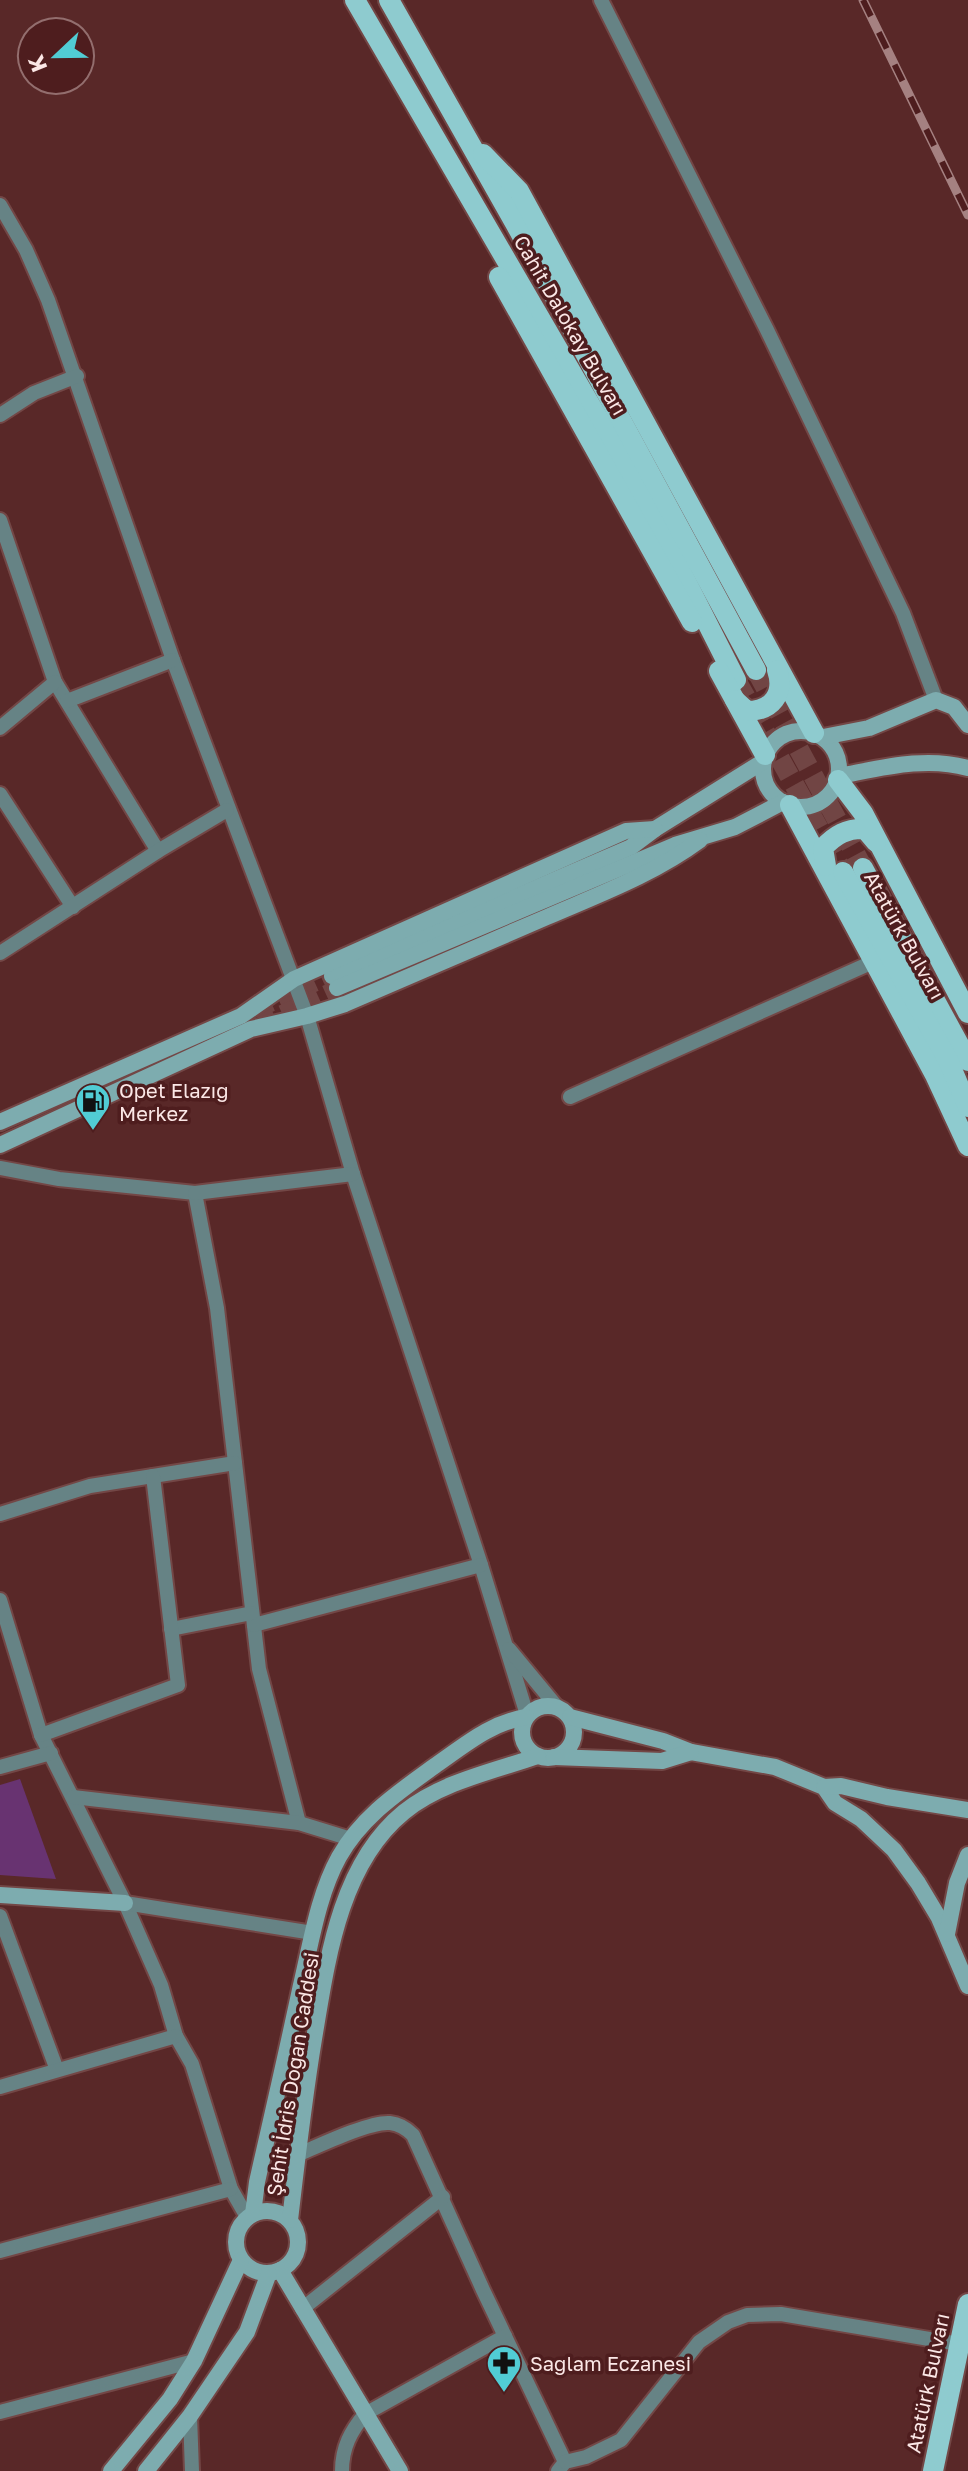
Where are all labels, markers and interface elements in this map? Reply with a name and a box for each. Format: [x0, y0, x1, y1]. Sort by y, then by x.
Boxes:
north arrow [16, 16, 96, 96]
text: K [21, 51, 52, 76]
street label: Cahit Dalokay Bulvarı [510, 231, 632, 419]
street label: Atatürk Bulvarı [860, 867, 950, 1003]
place label: Opet Elazığ Merkez [119, 1078, 228, 1125]
fuel station icon: Opet Elazığ Merkez [74, 1082, 112, 1132]
street label: Şehit İdris Doğan Caddesi [261, 1950, 323, 2198]
street label: Atatürk Bulvarı [900, 2311, 954, 2455]
pharmacy icon: Sağlam Eczanesi [485, 2344, 523, 2394]
place label: Sağlam Eczanesi [530, 2351, 691, 2375]

